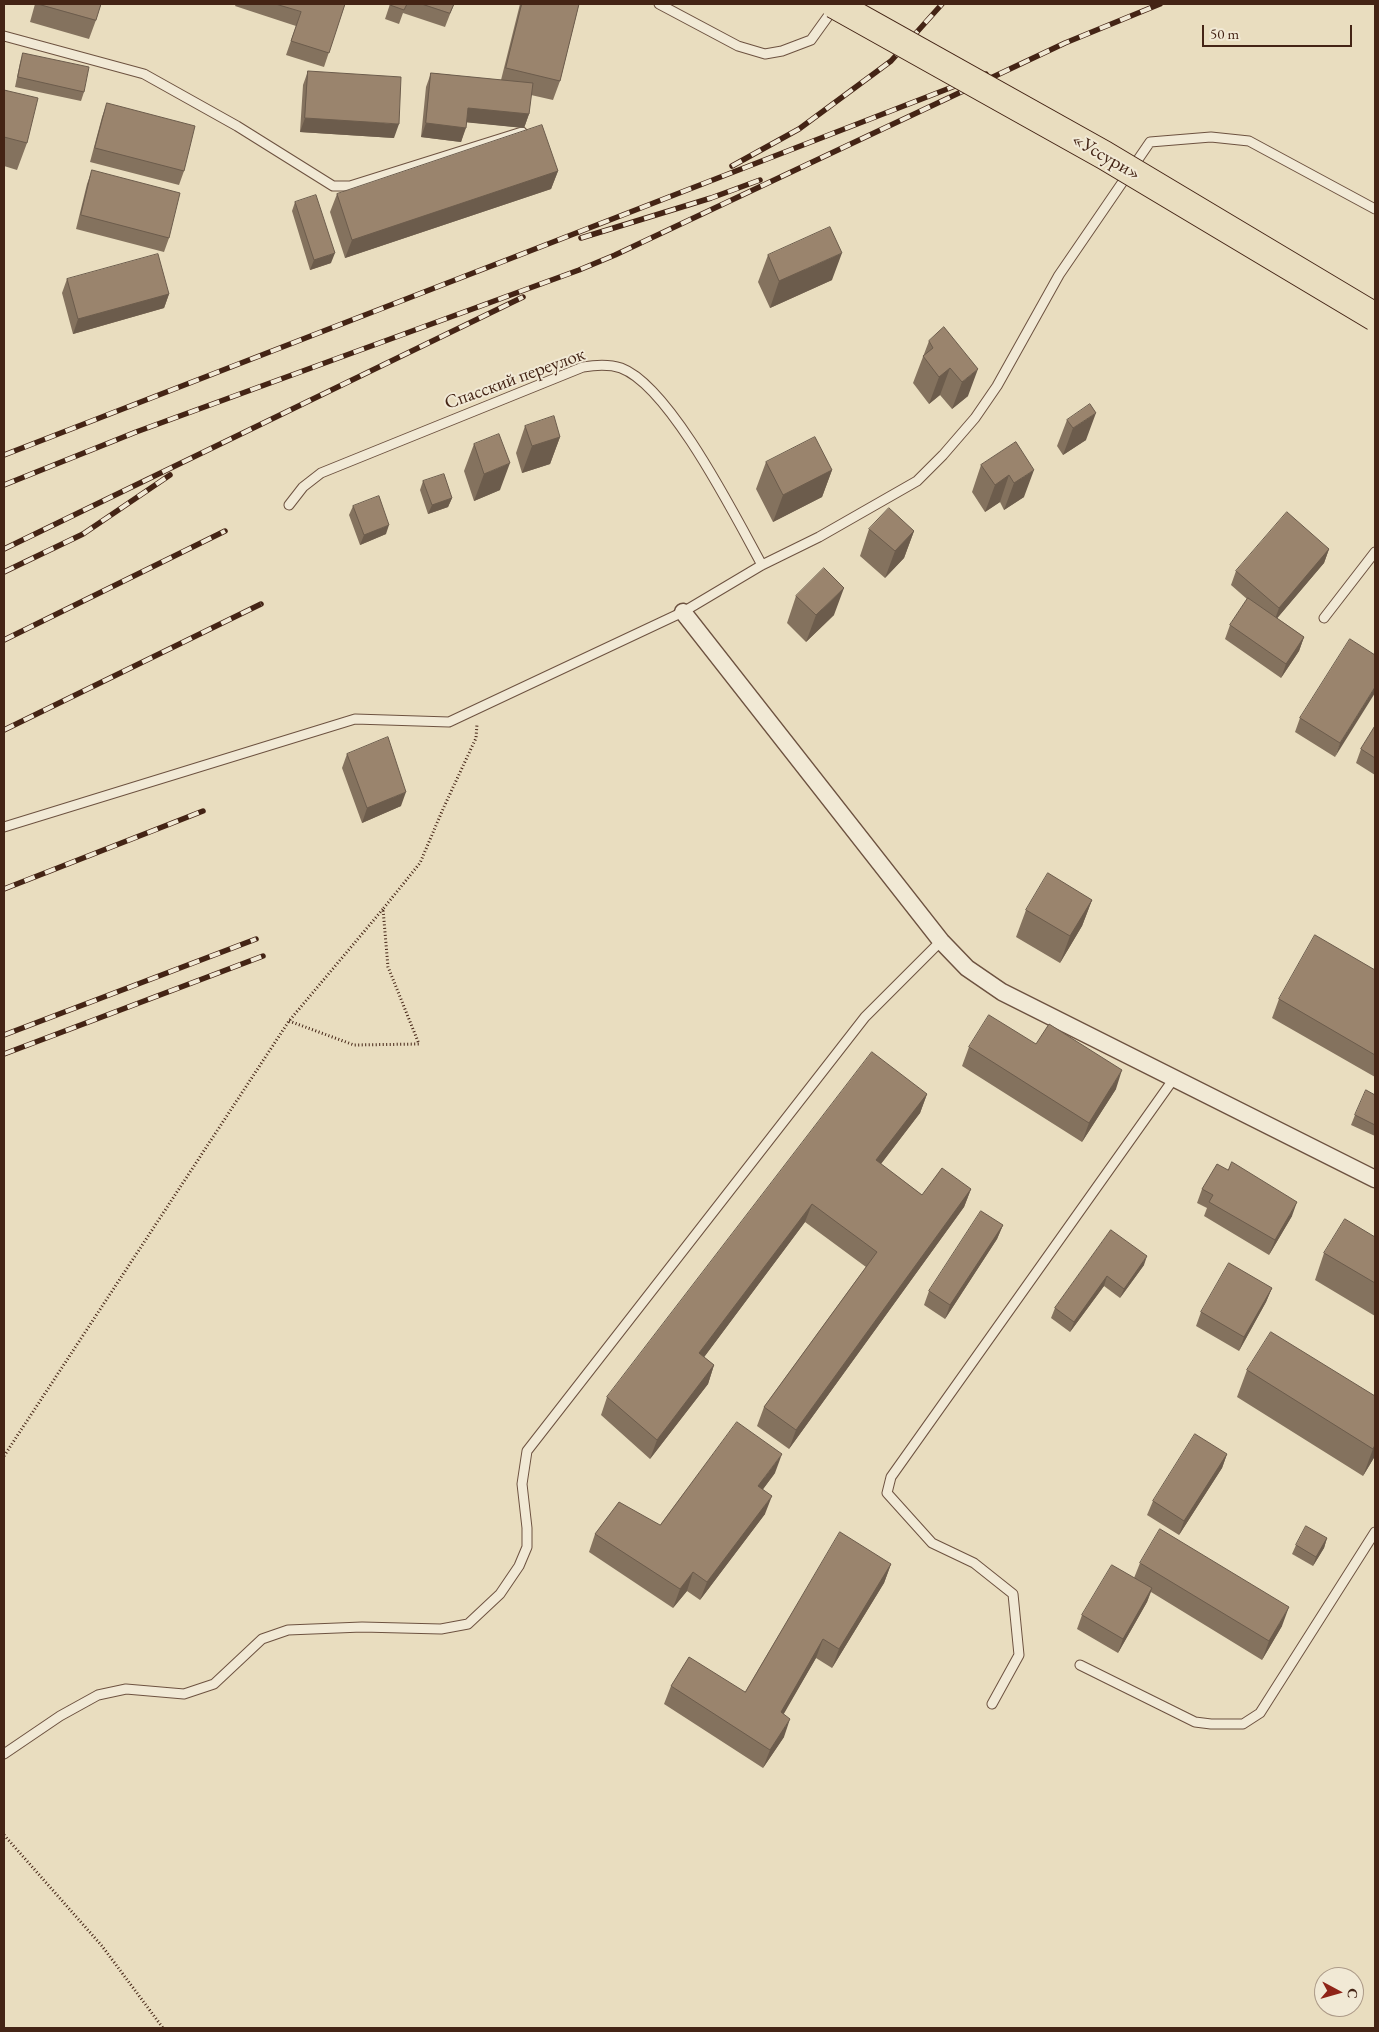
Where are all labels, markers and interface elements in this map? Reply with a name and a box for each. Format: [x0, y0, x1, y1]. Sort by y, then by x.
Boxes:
scale bar [1204, 15, 1354, 47]
text: 50 m [1210, 24, 1239, 43]
street label: «Уссури» [1068, 128, 1144, 186]
street label: Спасский переулок [442, 343, 588, 415]
north arrow [1314, 1967, 1364, 2017]
text: С [1343, 1988, 1362, 1999]

